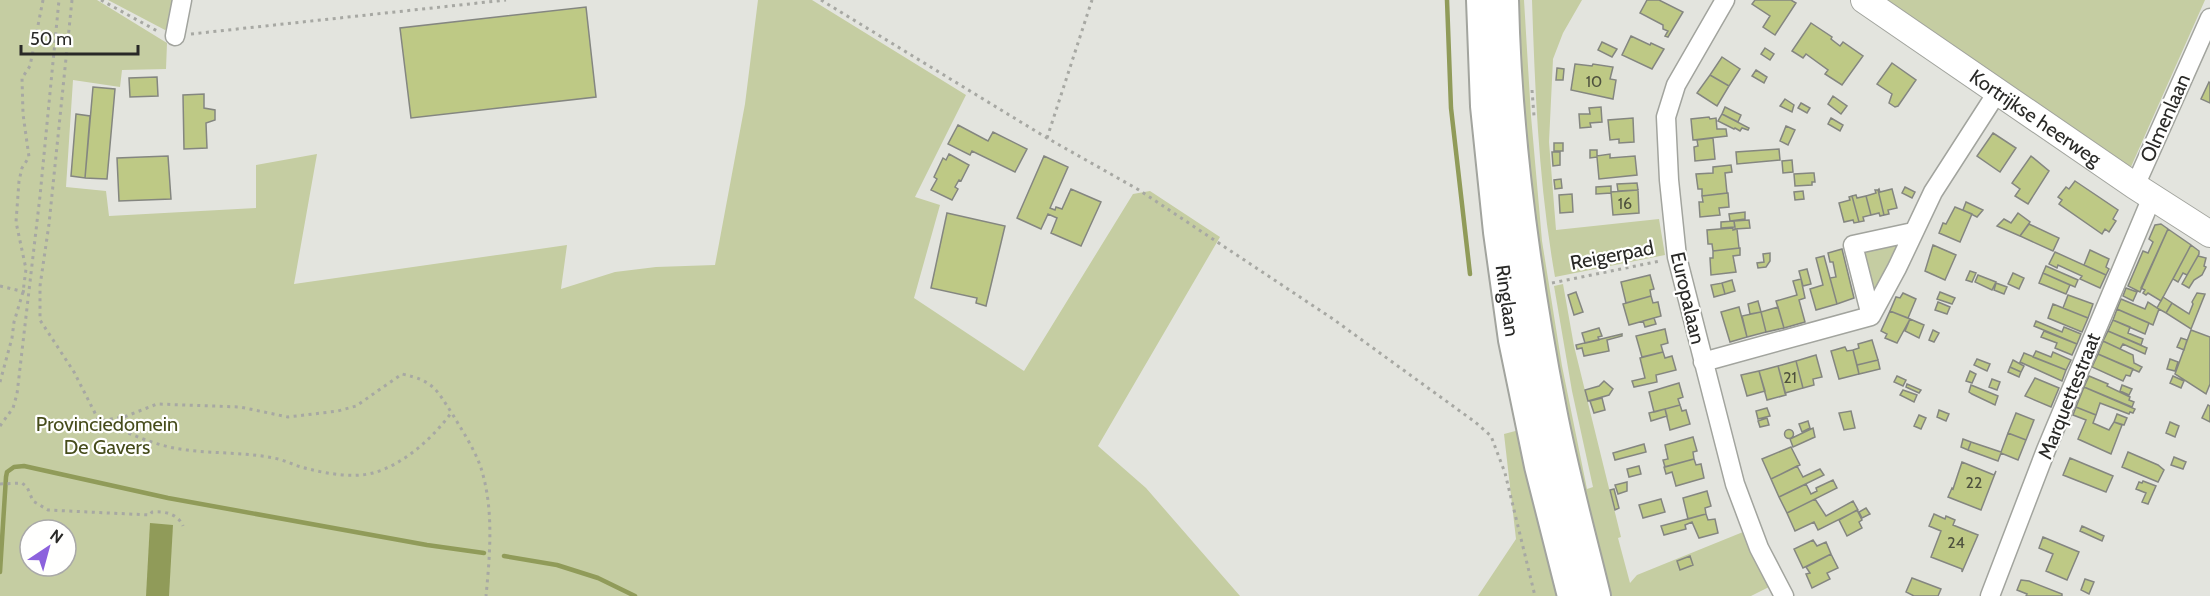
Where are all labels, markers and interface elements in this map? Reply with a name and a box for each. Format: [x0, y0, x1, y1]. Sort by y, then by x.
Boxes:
scale bar [21, 18, 138, 56]
text: 50 m [30, 28, 72, 50]
street label: Kortrijkse heerweg [1965, 64, 2107, 172]
street label: Olmenlaan [2135, 70, 2195, 166]
house number: 10 [1586, 72, 1602, 91]
house number: 16 [1618, 194, 1632, 213]
street label: Reigerpad [1568, 235, 1656, 275]
street label: Europalaan [1666, 249, 1710, 347]
street label: Ringlaan [1491, 263, 1524, 338]
street label: Marquettestraat [2033, 329, 2105, 463]
house number: 21 [1783, 368, 1797, 387]
park label: Provinciedomein De Gavers [36, 412, 178, 459]
house number: 22 [1966, 473, 1982, 492]
north arrow [18, 518, 78, 578]
text: N [46, 525, 67, 547]
house number: 24 [1947, 533, 1965, 552]

